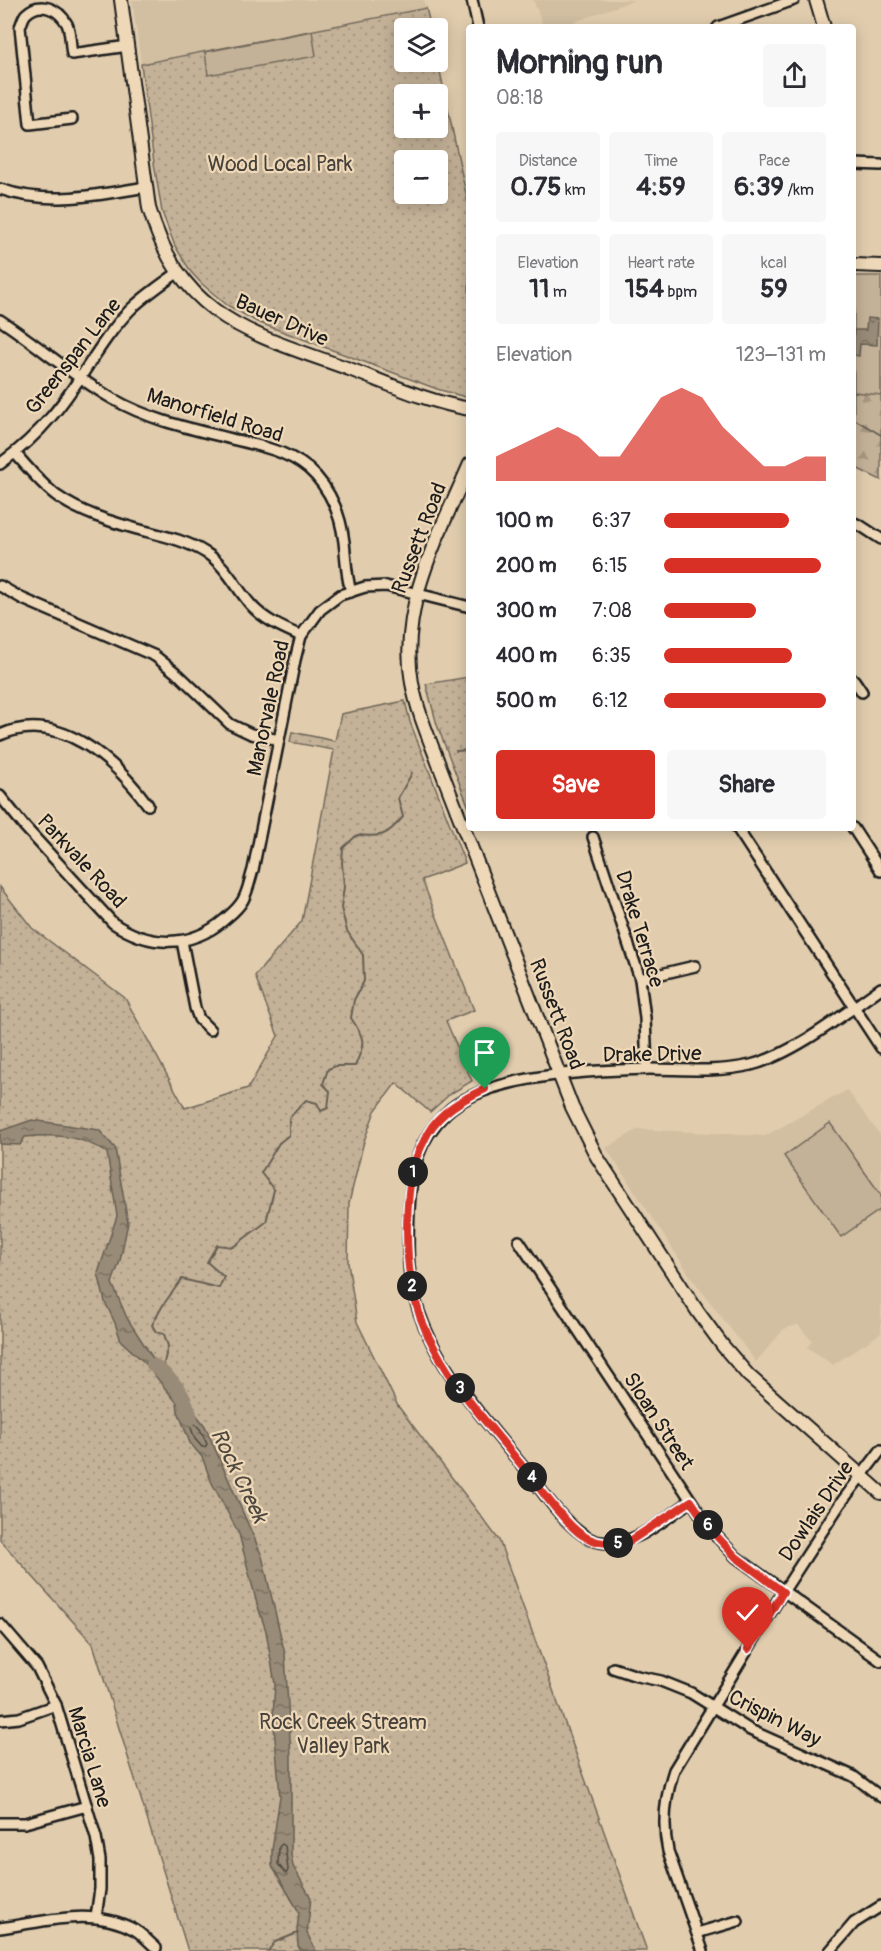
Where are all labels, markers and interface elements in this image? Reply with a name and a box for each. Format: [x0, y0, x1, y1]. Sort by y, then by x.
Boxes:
map controls [394, 18, 448, 204]
button: layers [394, 18, 448, 72]
text: Morning run [496, 42, 663, 83]
button: share [763, 44, 826, 107]
button: + [394, 84, 448, 138]
text: 08:18 [496, 85, 543, 110]
button: − [394, 150, 448, 204]
park label: Wood Local Park [207, 151, 353, 178]
text: Distance [519, 151, 577, 171]
text: Time [644, 151, 678, 171]
text: Pace [758, 151, 790, 171]
text: 0.75 [510, 171, 561, 203]
text: 4:59 [636, 171, 686, 203]
text: 6:39 [734, 171, 784, 203]
text: km [561, 180, 586, 200]
text: /km [784, 180, 814, 200]
text: Elevation [518, 253, 578, 273]
text: Heart rate [627, 253, 695, 273]
text: kcal [761, 253, 787, 273]
text: 11 [529, 273, 549, 305]
text: 154 [625, 273, 664, 305]
text: 59 [760, 273, 788, 305]
text: m [549, 282, 567, 302]
text: bpm [664, 282, 697, 302]
street label: Bauer Drive [231, 288, 333, 353]
street label: Greenspan Lane [19, 292, 128, 420]
text: Elevation [496, 342, 572, 367]
text: 123–131 m [736, 342, 826, 367]
street label: Manorfield Road [143, 382, 286, 449]
street label: Russett Road [386, 479, 453, 598]
text: 100 m [496, 508, 553, 533]
text: 6:37 [592, 508, 631, 533]
text: 200 m [496, 553, 557, 578]
text: 6:15 [592, 553, 628, 578]
text: 300 m [496, 598, 557, 623]
text: 7:08 [592, 598, 632, 623]
street label: Manorvale Road [241, 638, 296, 778]
text: 400 m [496, 643, 557, 668]
text: 6:35 [592, 643, 631, 668]
text: 500 m [496, 688, 556, 713]
text: 6:12 [592, 688, 628, 713]
button: Save [496, 750, 655, 819]
button: Share [667, 750, 826, 819]
street label: Parkvale Road [31, 808, 132, 914]
street label: Drake Terrace [609, 868, 670, 991]
street label: Russett Road [523, 955, 590, 1074]
pin [459, 1027, 510, 1089]
icon: arrive [468, 1036, 501, 1069]
street label: Drake Drive [602, 1040, 702, 1069]
pin: 1 [398, 1157, 428, 1187]
text: 1 [410, 1162, 416, 1182]
pin: 2 [397, 1271, 427, 1301]
text: 2 [408, 1276, 416, 1296]
street label: Sloan Street [617, 1367, 700, 1476]
pin: 3 [445, 1373, 475, 1403]
text: 3 [456, 1378, 464, 1398]
water label: Rock Creek [204, 1424, 275, 1529]
street label: Dowlais Drive [773, 1455, 860, 1567]
pin: 4 [517, 1462, 547, 1492]
text: 4 [527, 1467, 537, 1487]
pin: 6 [693, 1510, 723, 1540]
text: 6 [703, 1515, 713, 1535]
pin: 5 [603, 1528, 633, 1558]
text: 5 [614, 1533, 622, 1553]
pin [722, 1587, 773, 1649]
icon: check [731, 1596, 764, 1629]
street label: Crispin Way [724, 1684, 826, 1753]
street label: Marcia Lane [61, 1703, 118, 1812]
park label: Rock Creek Stream Valley Park [259, 1709, 427, 1760]

